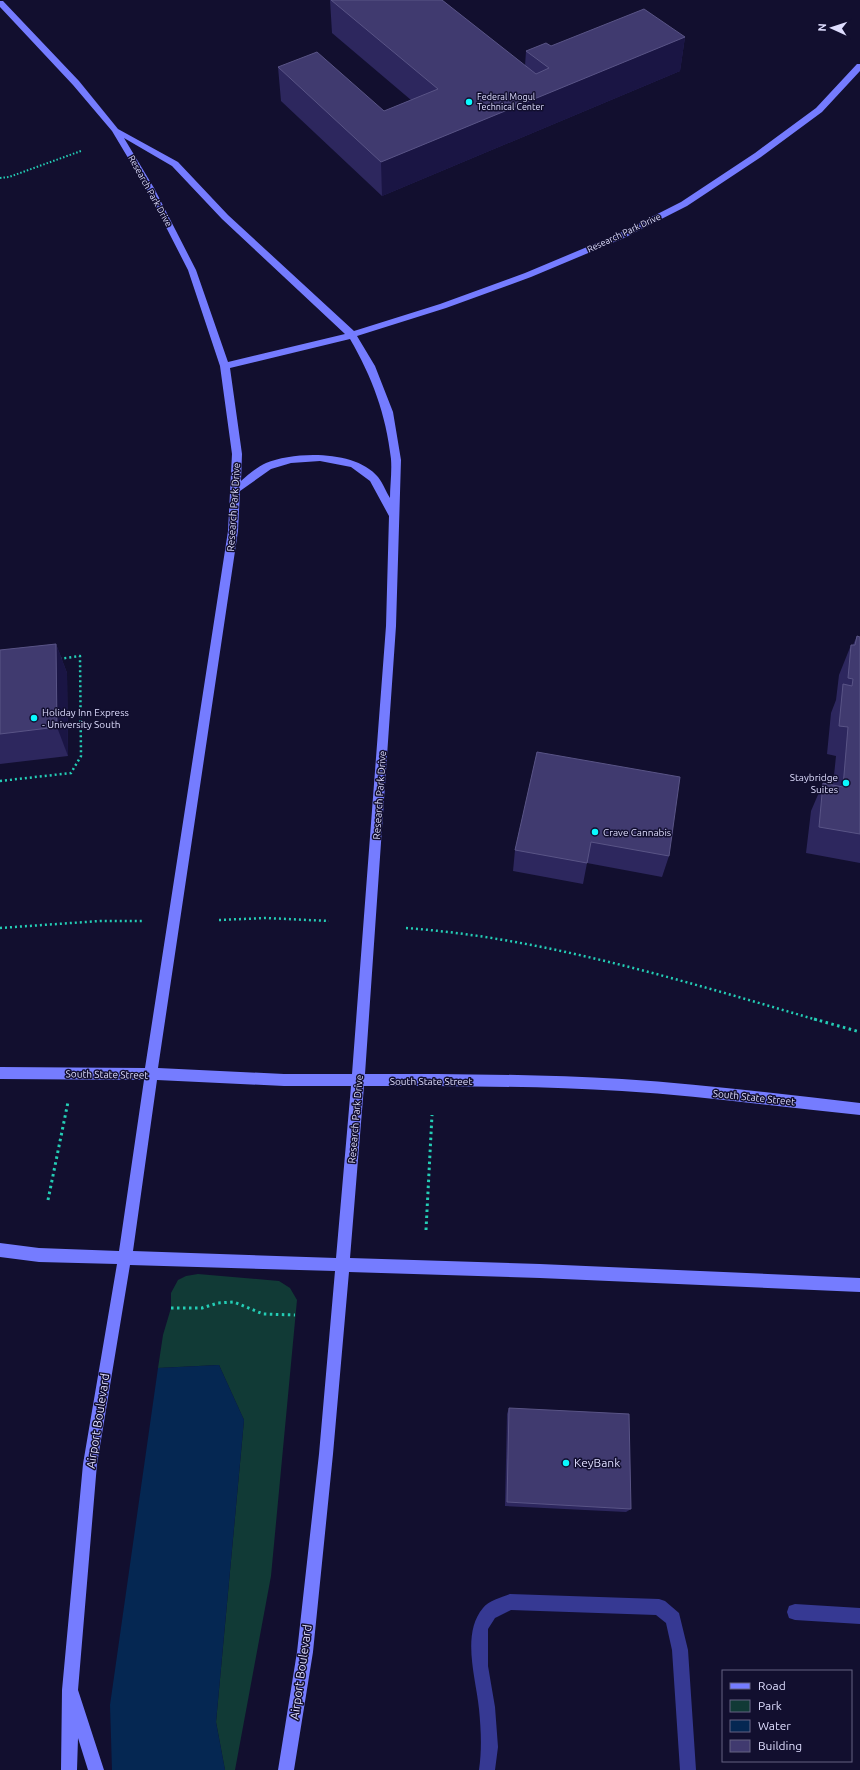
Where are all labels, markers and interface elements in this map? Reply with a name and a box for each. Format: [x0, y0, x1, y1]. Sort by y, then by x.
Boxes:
north arrow [812, 8, 852, 48]
text: N [816, 23, 828, 32]
place label: Federal Mogul Technical Center [477, 92, 544, 112]
marker: Federal Mogul Technical Center [464, 97, 474, 107]
street label: Research Park Drive [126, 154, 174, 228]
street label: Research Park Drive [586, 212, 662, 254]
street label: Research Park Drive [225, 462, 242, 552]
place label: Holiday Inn Express - University South [42, 707, 129, 730]
marker: Holiday Inn Express - University South [29, 713, 39, 723]
street label: Research Park Drive [371, 750, 388, 840]
place label: Staybridge Suites [790, 772, 838, 795]
marker: Staybridge Suites [841, 778, 851, 788]
marker: Crave Cannabis [590, 827, 600, 837]
place label: Crave Cannabis [603, 827, 671, 838]
street label: South State Street [66, 1068, 148, 1081]
street label: Research Park Drive [346, 1074, 365, 1164]
street label: South State Street [390, 1076, 472, 1087]
street label: South State Street [712, 1088, 796, 1107]
street label: Airport Boulevard [84, 1372, 111, 1469]
place label: KeyBank [574, 1456, 620, 1469]
marker: KeyBank [561, 1458, 571, 1468]
street label: Airport Boulevard [287, 1623, 314, 1720]
legend [722, 1670, 852, 1762]
text: Road [758, 1679, 786, 1692]
text: Park [758, 1699, 782, 1712]
text: Water [758, 1719, 791, 1732]
text: Building [758, 1739, 802, 1752]

